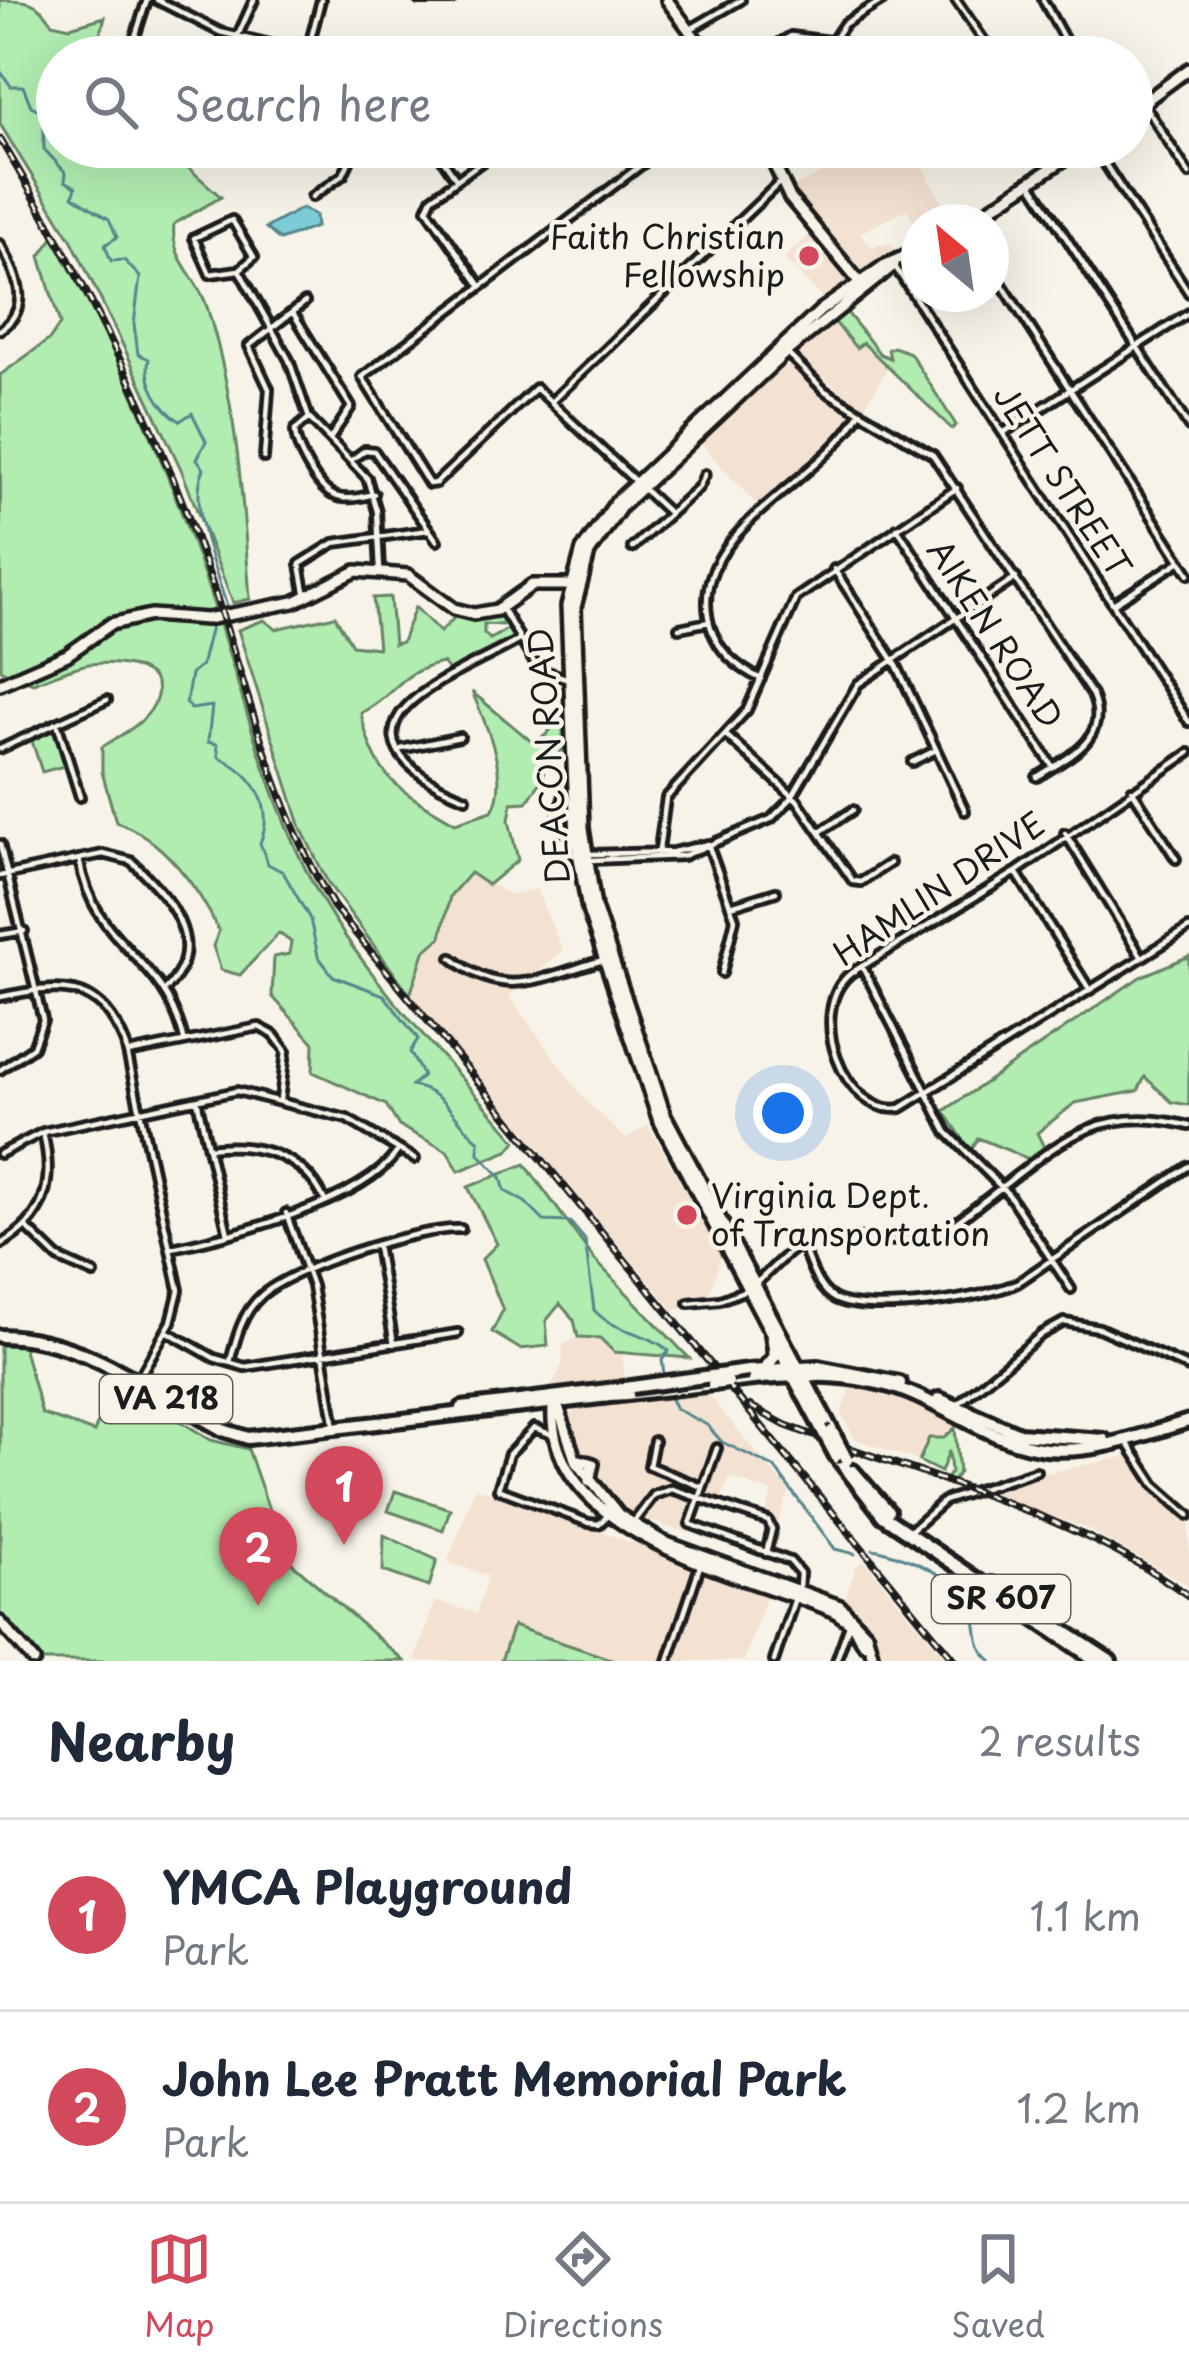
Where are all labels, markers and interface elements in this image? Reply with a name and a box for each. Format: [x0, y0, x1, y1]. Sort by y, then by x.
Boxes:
search box [36, 36, 1153, 168]
text: Search here [174, 68, 431, 136]
icon: search [78, 69, 144, 135]
north arrow [901, 204, 1009, 312]
place label: Faith Christian Fellowship [549, 210, 785, 298]
marker: Faith Christian Fellowship [796, 243, 822, 269]
street label: JETT STREET [982, 373, 1145, 587]
street label: AIKEN ROAD [917, 528, 1077, 737]
street label: DEACON ROAD [513, 627, 581, 886]
street label: HAMLIN DRIVE [822, 798, 1054, 977]
your location [753, 1083, 813, 1143]
place label: Virginia Dept. of Transportation [711, 1169, 990, 1257]
marker: Virginia Dept. of Transportation [674, 1202, 700, 1228]
road number: VA 218 [100, 1375, 232, 1423]
pin: 1 [305, 1446, 383, 1545]
pin: 2 [219, 1507, 297, 1606]
road number: SR 607 [932, 1575, 1070, 1623]
text: Nearby [48, 1701, 235, 1778]
text: 2 results [979, 1710, 1141, 1769]
text: YMCA Playground [162, 1851, 572, 1919]
text: 1 [78, 1885, 96, 1944]
text: 1.1 km [1030, 1885, 1141, 1944]
text: Park [162, 1919, 249, 1978]
text: John Lee Pratt Memorial Park [162, 2043, 847, 2111]
text: 2 [73, 2077, 101, 2136]
text: 1.2 km [1017, 2077, 1141, 2136]
text: Park [162, 2111, 249, 2170]
tab: Map [144, 2226, 215, 2348]
tab: Directions [503, 2226, 663, 2348]
tab: Saved [951, 2226, 1045, 2348]

